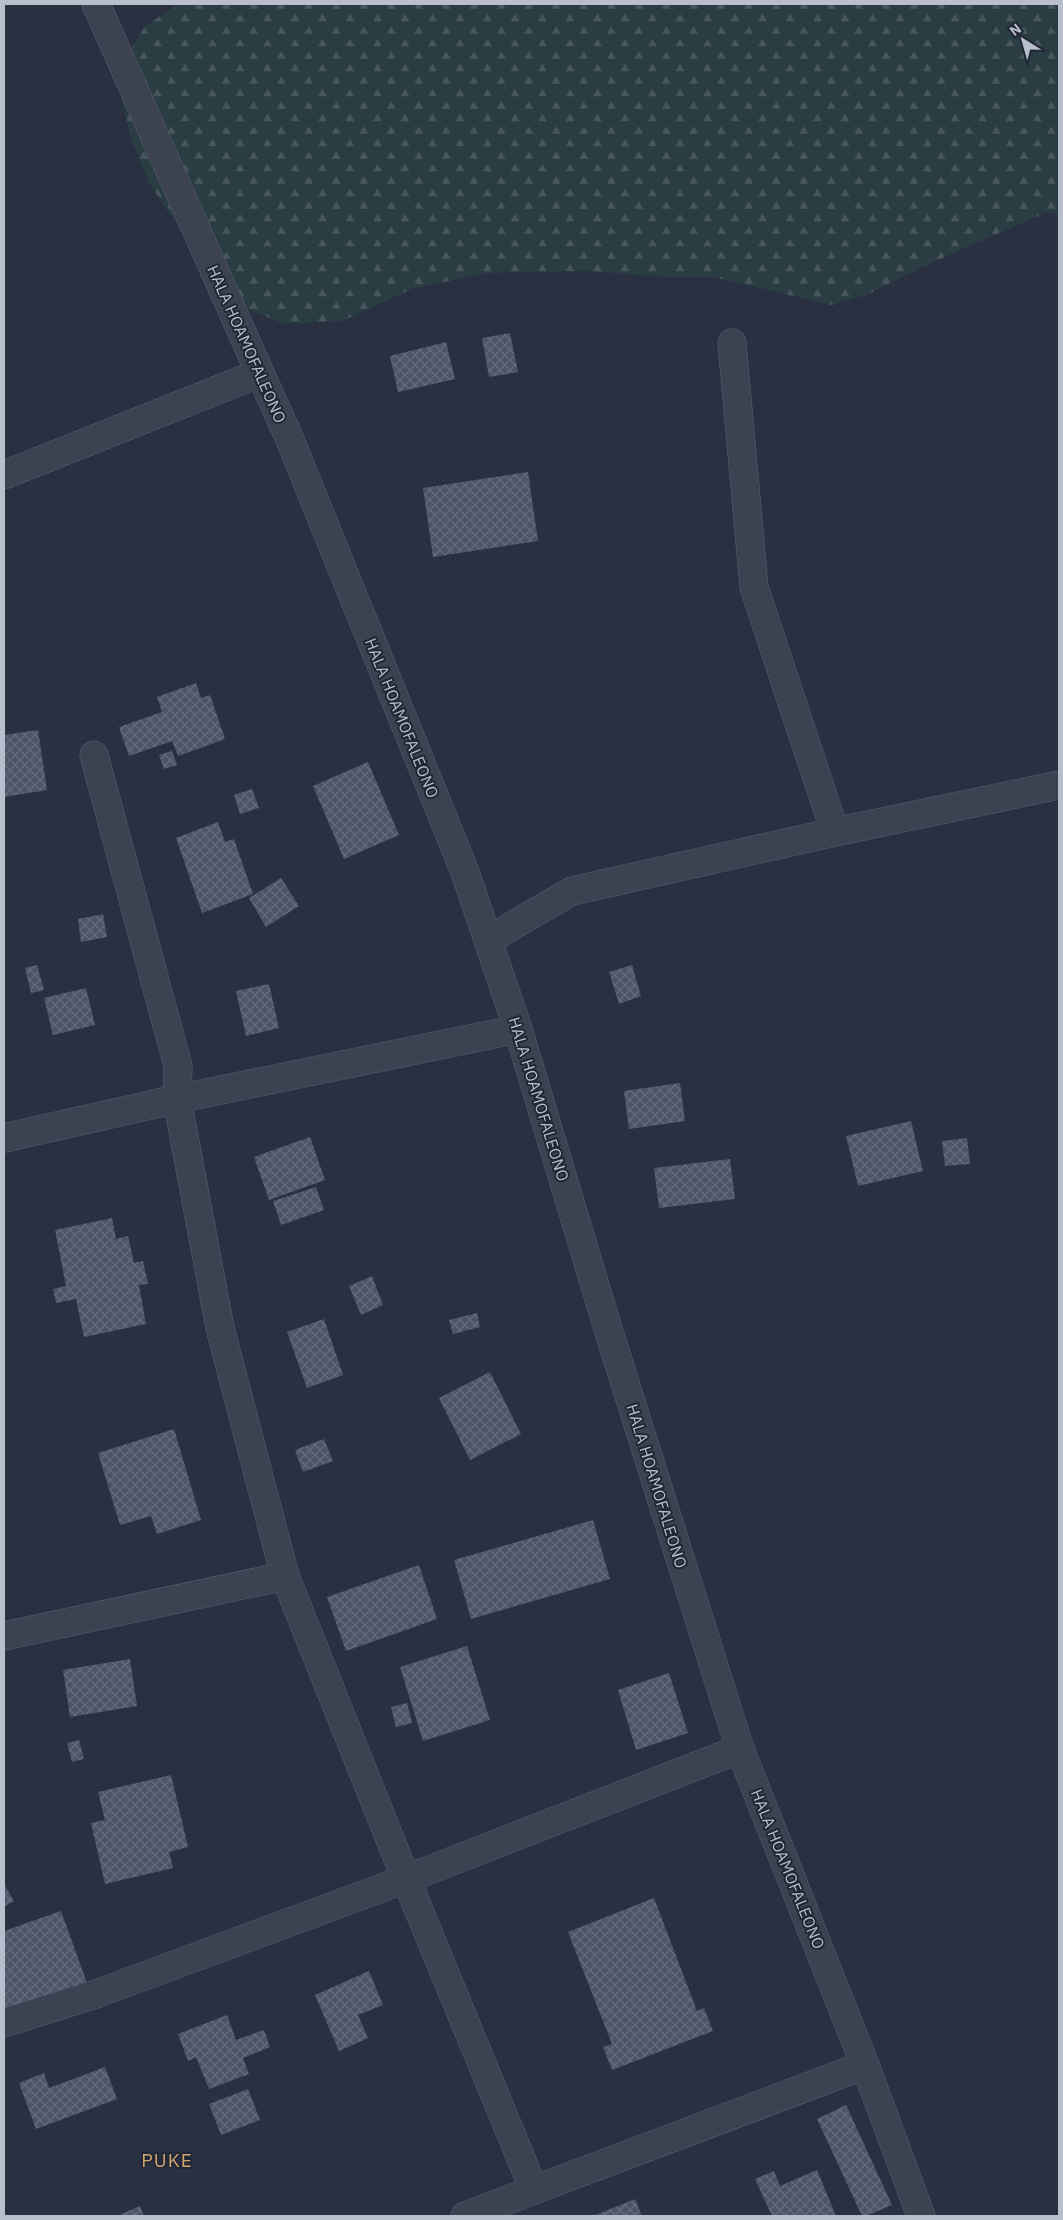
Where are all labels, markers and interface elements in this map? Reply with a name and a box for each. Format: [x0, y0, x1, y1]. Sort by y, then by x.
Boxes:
north arrow [998, 15, 1048, 65]
text: N [1006, 19, 1025, 40]
street label: HALA HOAMOFALEONO [203, 262, 291, 426]
street label: HALA HOAMOFALEONO [361, 635, 443, 801]
street label: HALA HOAMOFALEONO [504, 1014, 574, 1184]
street label: HALA HOAMOFALEONO [622, 1401, 692, 1571]
street label: HALA HOAMOFALEONO [747, 1786, 829, 1952]
district label: PUKE [141, 2148, 193, 2172]

